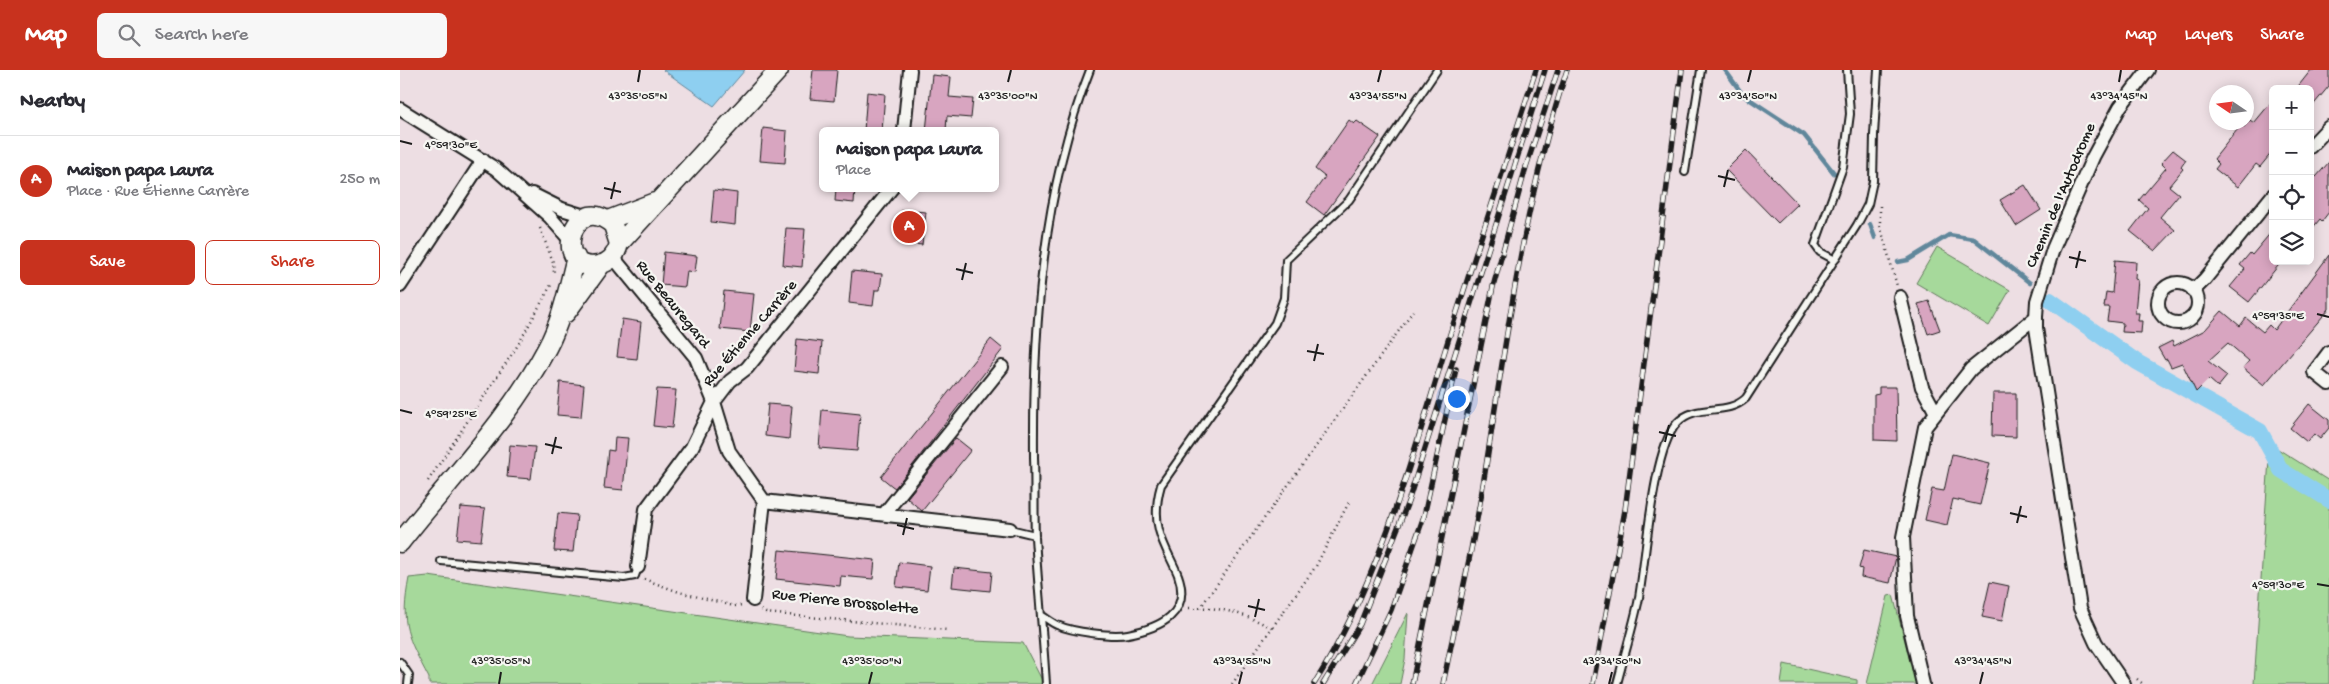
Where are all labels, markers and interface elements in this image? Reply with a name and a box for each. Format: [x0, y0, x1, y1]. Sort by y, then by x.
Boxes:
search box [97, 13, 447, 58]
text: Map [25, 21, 67, 50]
icon: search [115, 21, 143, 49]
text: Search here [155, 24, 248, 47]
text: Map [2125, 25, 2157, 46]
text: Layers [2185, 25, 2232, 46]
text: Share [2260, 25, 2304, 46]
north arrow [2209, 85, 2254, 130]
map controls [2269, 85, 2314, 265]
button: + [2269, 85, 2314, 130]
text: Nearby [20, 90, 85, 115]
text: 43°35'05"N [609, 90, 668, 104]
text: 43°35'00"N [978, 90, 1038, 104]
text: 43°34'55"N [1349, 90, 1407, 104]
text: 43°34'50"N [1719, 90, 1777, 104]
text: 43°34'45"N [2090, 90, 2148, 104]
street label: Chemin de l'Autodrome [2023, 120, 2101, 271]
popup [819, 127, 999, 192]
button: − [2269, 130, 2314, 175]
text: 4°59'30"E [425, 139, 477, 153]
text: Maison papa Laura [836, 139, 982, 162]
text: Maison papa Laura [67, 160, 213, 183]
text: Place [836, 162, 871, 181]
text: A [31, 171, 41, 190]
text: 250 m [340, 171, 380, 190]
button: locate [2269, 175, 2314, 220]
text: Place · Rue Étienne Carrère [67, 183, 249, 202]
pin: A [893, 208, 925, 246]
button: layers [2269, 220, 2314, 265]
button: Save [20, 240, 195, 285]
button: Share [205, 240, 380, 285]
street label: Rue Beauregard [631, 257, 714, 354]
street label: Rue Étienne Carrère [700, 276, 803, 391]
text: 4°59'35"E [2252, 310, 2304, 324]
your location [1444, 386, 1470, 412]
text: 4°59'25"E [425, 408, 477, 422]
text: 4°59'30"E [2252, 579, 2304, 593]
street label: Rue Pierre Brossolette [771, 586, 920, 620]
text: 43°35'05"N [472, 655, 531, 669]
text: 43°35'00"N [842, 655, 902, 669]
text: 43°34'55"N [1213, 655, 1271, 669]
text: 43°34'50"N [1583, 655, 1641, 669]
text: 43°34'45"N [1954, 655, 2012, 669]

